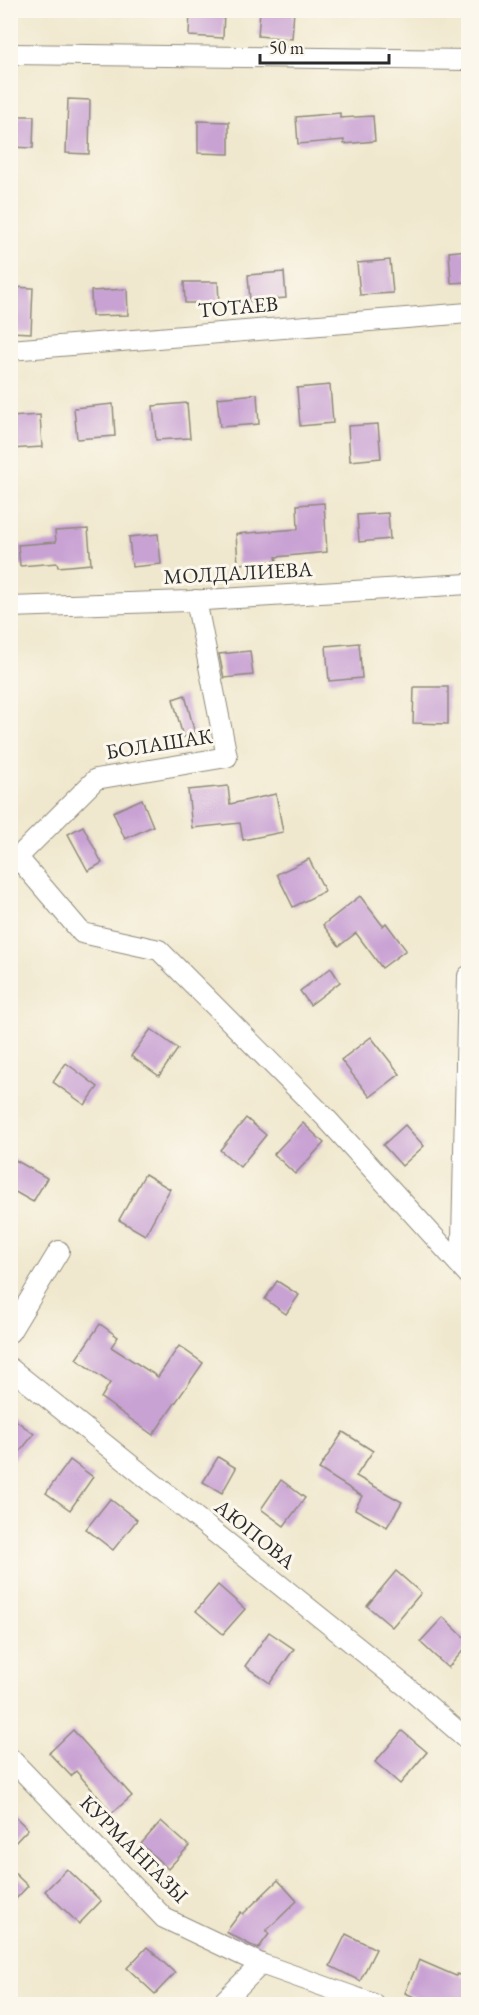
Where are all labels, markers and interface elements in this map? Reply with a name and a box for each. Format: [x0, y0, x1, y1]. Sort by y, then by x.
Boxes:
scale bar [260, 27, 389, 65]
text: 50 m [269, 36, 304, 59]
street label: ТОТАЕВ [197, 290, 279, 323]
street label: МОЛДАЛИЕВА [163, 555, 314, 590]
street label: БОЛАШАК [104, 722, 214, 765]
street label: АЮПОВА [209, 1492, 302, 1575]
street label: КУРМАНГАЗЫ [75, 1789, 194, 1908]

